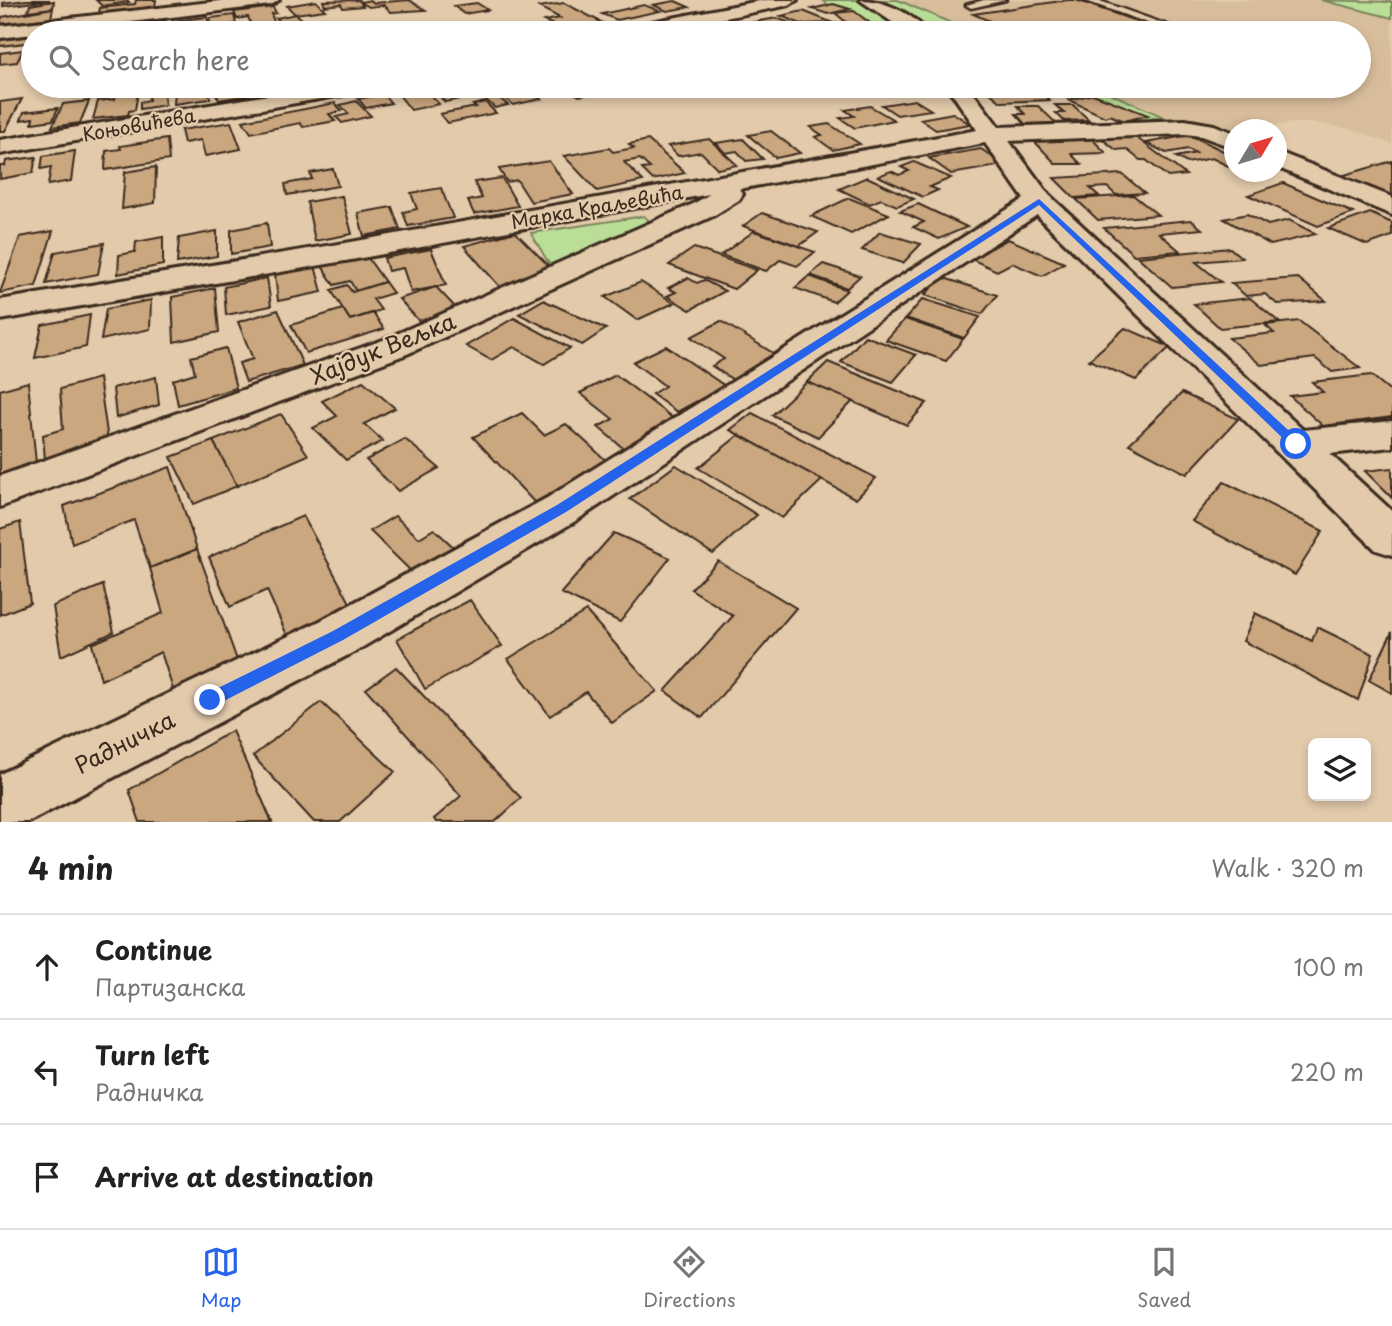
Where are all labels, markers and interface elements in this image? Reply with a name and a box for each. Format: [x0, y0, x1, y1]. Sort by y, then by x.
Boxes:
search box [21, 21, 1371, 98]
text: Search here [101, 40, 250, 79]
icon: search [45, 41, 83, 79]
street label: Коњовићева [80, 100, 198, 148]
north arrow [1224, 119, 1287, 182]
street label: Марка Краљевића [509, 177, 685, 235]
street label: Хајдук Вељка [304, 302, 461, 393]
route start [1280, 428, 1311, 459]
route end [194, 684, 225, 715]
street label: Радничка [68, 701, 181, 782]
map controls [1308, 738, 1371, 801]
button: layers [1308, 738, 1371, 801]
text: 4 min [28, 845, 114, 890]
text: Walk · 320 m [1211, 850, 1364, 885]
text: Continue [95, 930, 212, 969]
icon: ahead [28, 948, 66, 986]
text: 100 m [1294, 949, 1364, 984]
text: Партизанска [95, 969, 245, 1004]
text: Turn left [95, 1035, 210, 1074]
icon: left [28, 1053, 66, 1091]
text: 220 m [1290, 1054, 1364, 1089]
text: Радничка [95, 1074, 204, 1109]
text: Arrive at destination [95, 1157, 374, 1196]
icon: arrive [28, 1158, 66, 1196]
tab: Map [201, 1243, 241, 1313]
tab: Directions [643, 1243, 736, 1313]
tab: Saved [1137, 1243, 1191, 1313]

